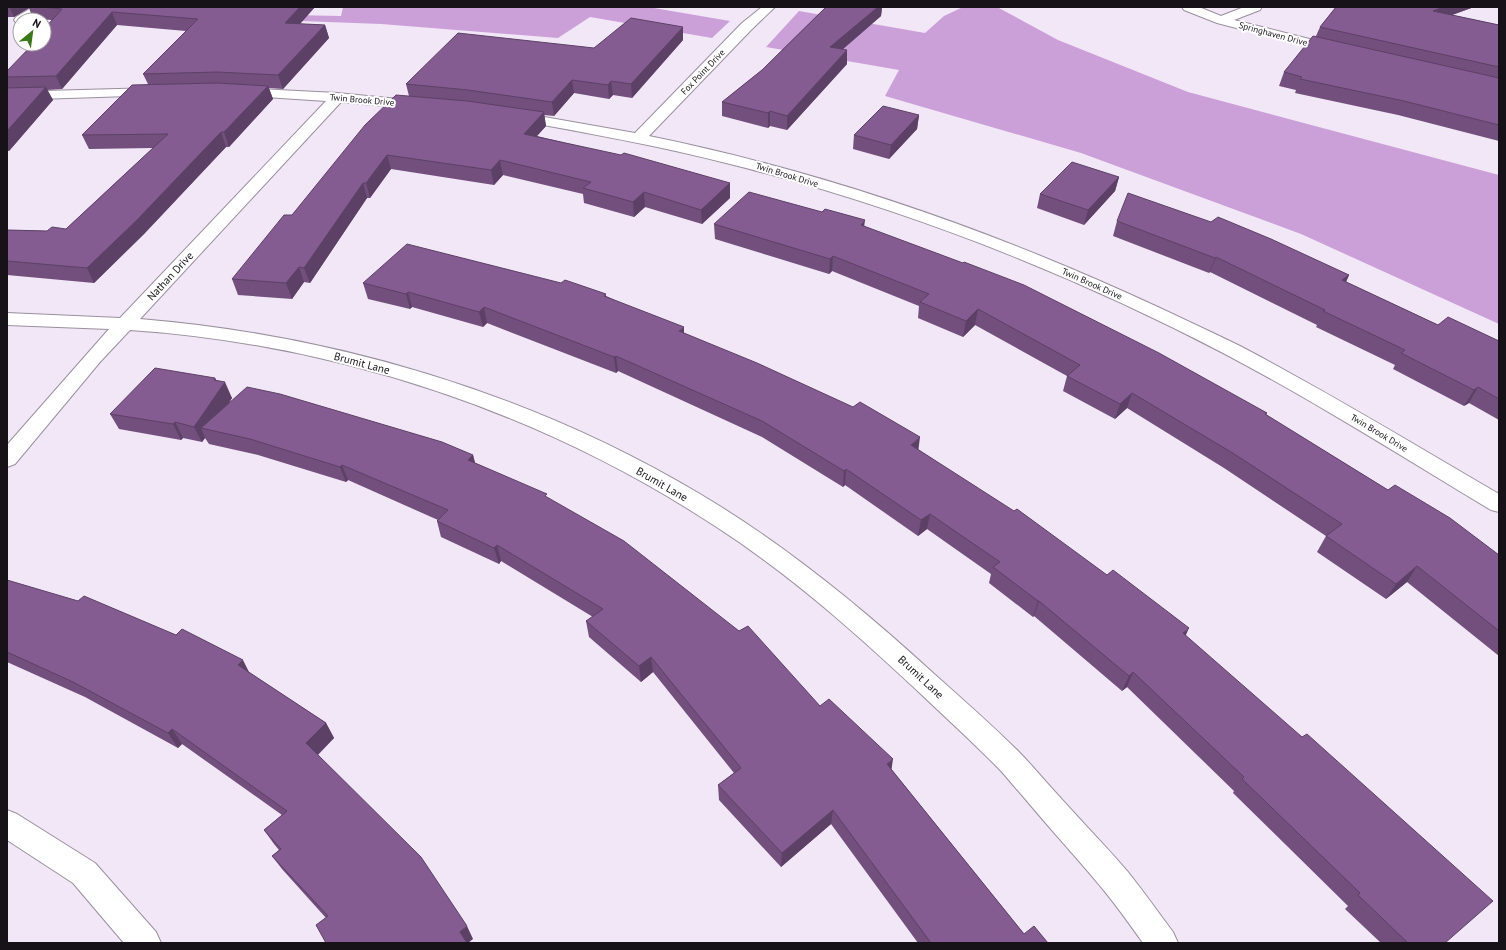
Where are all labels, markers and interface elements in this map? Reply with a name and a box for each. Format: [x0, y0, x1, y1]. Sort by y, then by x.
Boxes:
north arrow [12, 12, 52, 52]
text: N [30, 15, 43, 31]
street label: Springhaven Drive [1238, 19, 1309, 48]
street label: Fox Point Drive [678, 46, 727, 97]
street label: Twin Brook Drive [329, 91, 395, 108]
street label: Twin Brook Drive [755, 160, 820, 189]
street label: Nathan Drive [144, 248, 196, 303]
street label: Twin Brook Drive [1060, 265, 1124, 302]
street label: Brumit Lane [333, 349, 392, 377]
street label: Twin Brook Drive [1349, 411, 1410, 454]
street label: Brumit Lane [634, 464, 691, 505]
street label: Brumit Lane [895, 652, 947, 702]

